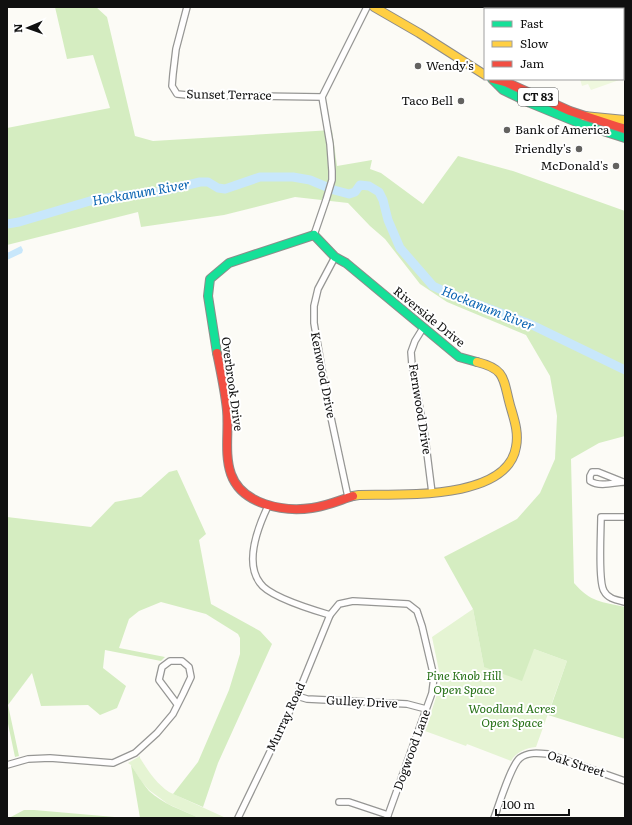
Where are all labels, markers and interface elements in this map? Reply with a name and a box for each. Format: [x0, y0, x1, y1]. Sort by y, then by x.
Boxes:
north arrow [8, 8, 48, 48]
legend [484, 8, 624, 80]
text: Fast [520, 14, 544, 32]
text: N [9, 23, 25, 33]
text: Slow [520, 34, 549, 52]
text: Jam [520, 54, 545, 72]
place label: Wendy's [426, 56, 474, 74]
marker: Wendy's [413, 61, 423, 71]
street label: Sunset Terrace [186, 84, 272, 104]
road number: CT 83 [518, 88, 558, 106]
place label: Taco Bell [401, 91, 453, 109]
marker: Taco Bell [456, 96, 466, 106]
place label: Bank of America [515, 120, 610, 138]
marker: Bank of America [502, 125, 512, 135]
place label: Friendly's [514, 139, 572, 157]
marker: Friendly's [574, 144, 584, 154]
place label: McDonald's [541, 156, 609, 174]
marker: McDonald's [611, 161, 621, 171]
water label: Hockanum River [91, 174, 191, 209]
water label: Hockanum River [439, 280, 538, 335]
street label: Riverside Drive [390, 282, 469, 351]
street label: Kenwood Drive [307, 330, 341, 420]
street label: Overbrook Drive [217, 335, 249, 432]
street label: Fernwood Drive [405, 362, 437, 456]
park label: Pine Knob Hill Open Space [426, 666, 502, 698]
street label: Murray Road [261, 678, 309, 754]
street label: Gulley Drive [326, 690, 398, 712]
park label: Woodland Acres Open Space [468, 699, 556, 731]
street label: Dogwood Lane [388, 707, 434, 793]
street label: Oak Street [545, 745, 608, 781]
scale bar [496, 791, 569, 817]
text: 100 m [502, 795, 535, 813]

